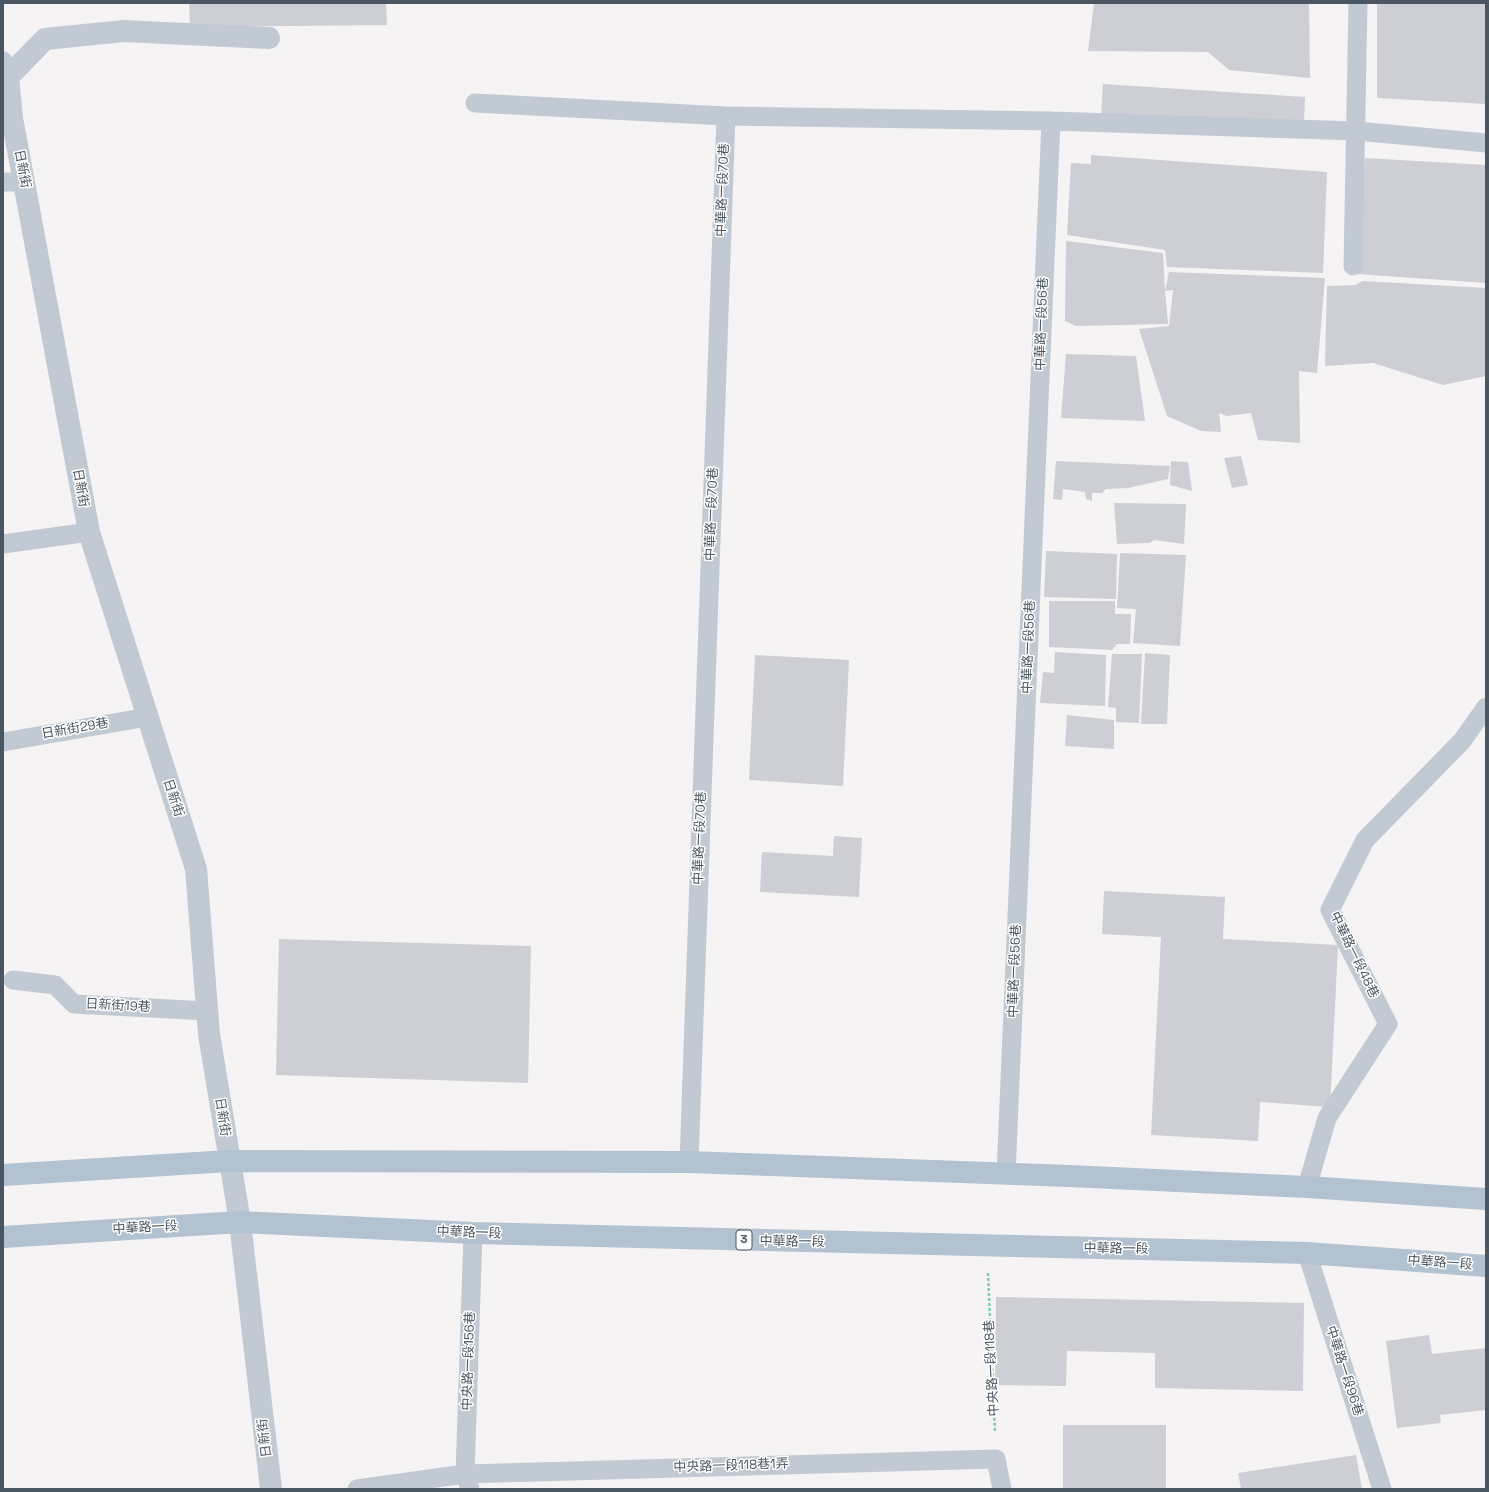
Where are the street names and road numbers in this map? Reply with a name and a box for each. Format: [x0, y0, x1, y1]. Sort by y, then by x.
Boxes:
street label: 中華路一段70巷 [714, 143, 732, 237]
street label: 日新街 [11, 148, 33, 190]
street label: 中華路一段56巷 [1033, 277, 1051, 371]
street label: 日新街 [69, 467, 91, 509]
street label: 中華路一段70巷 [703, 467, 721, 561]
street label: 中華路一段56巷 [1020, 600, 1038, 694]
street label: 日新街29巷 [40, 715, 110, 743]
street label: 日新街 [160, 777, 186, 819]
street label: 中華路一段70巷 [691, 791, 709, 885]
street label: 中華路一段48巷 [1326, 909, 1382, 1001]
street label: 中華路一段56巷 [1006, 924, 1024, 1018]
street label: 日新街19巷 [85, 996, 151, 1016]
street label: 日新街 [211, 1097, 233, 1137]
street label: 中華路一段 [112, 1219, 178, 1237]
street label: 中華路一段 [436, 1224, 502, 1242]
road number: 3 [736, 1230, 752, 1250]
street label: 中華路一段 [759, 1234, 825, 1250]
street label: 中華路一段 [1083, 1241, 1149, 1257]
street label: 中華路一段 [1407, 1253, 1473, 1273]
street label: 中央路一段156巷 [459, 1311, 479, 1411]
street label: 中央路一段118巷 [982, 1319, 1002, 1417]
street label: 中華路一段96巷 [1322, 1324, 1366, 1418]
street label: 日新街 [255, 1418, 275, 1458]
street label: 中央路一段118巷1弄 [673, 1456, 789, 1476]

